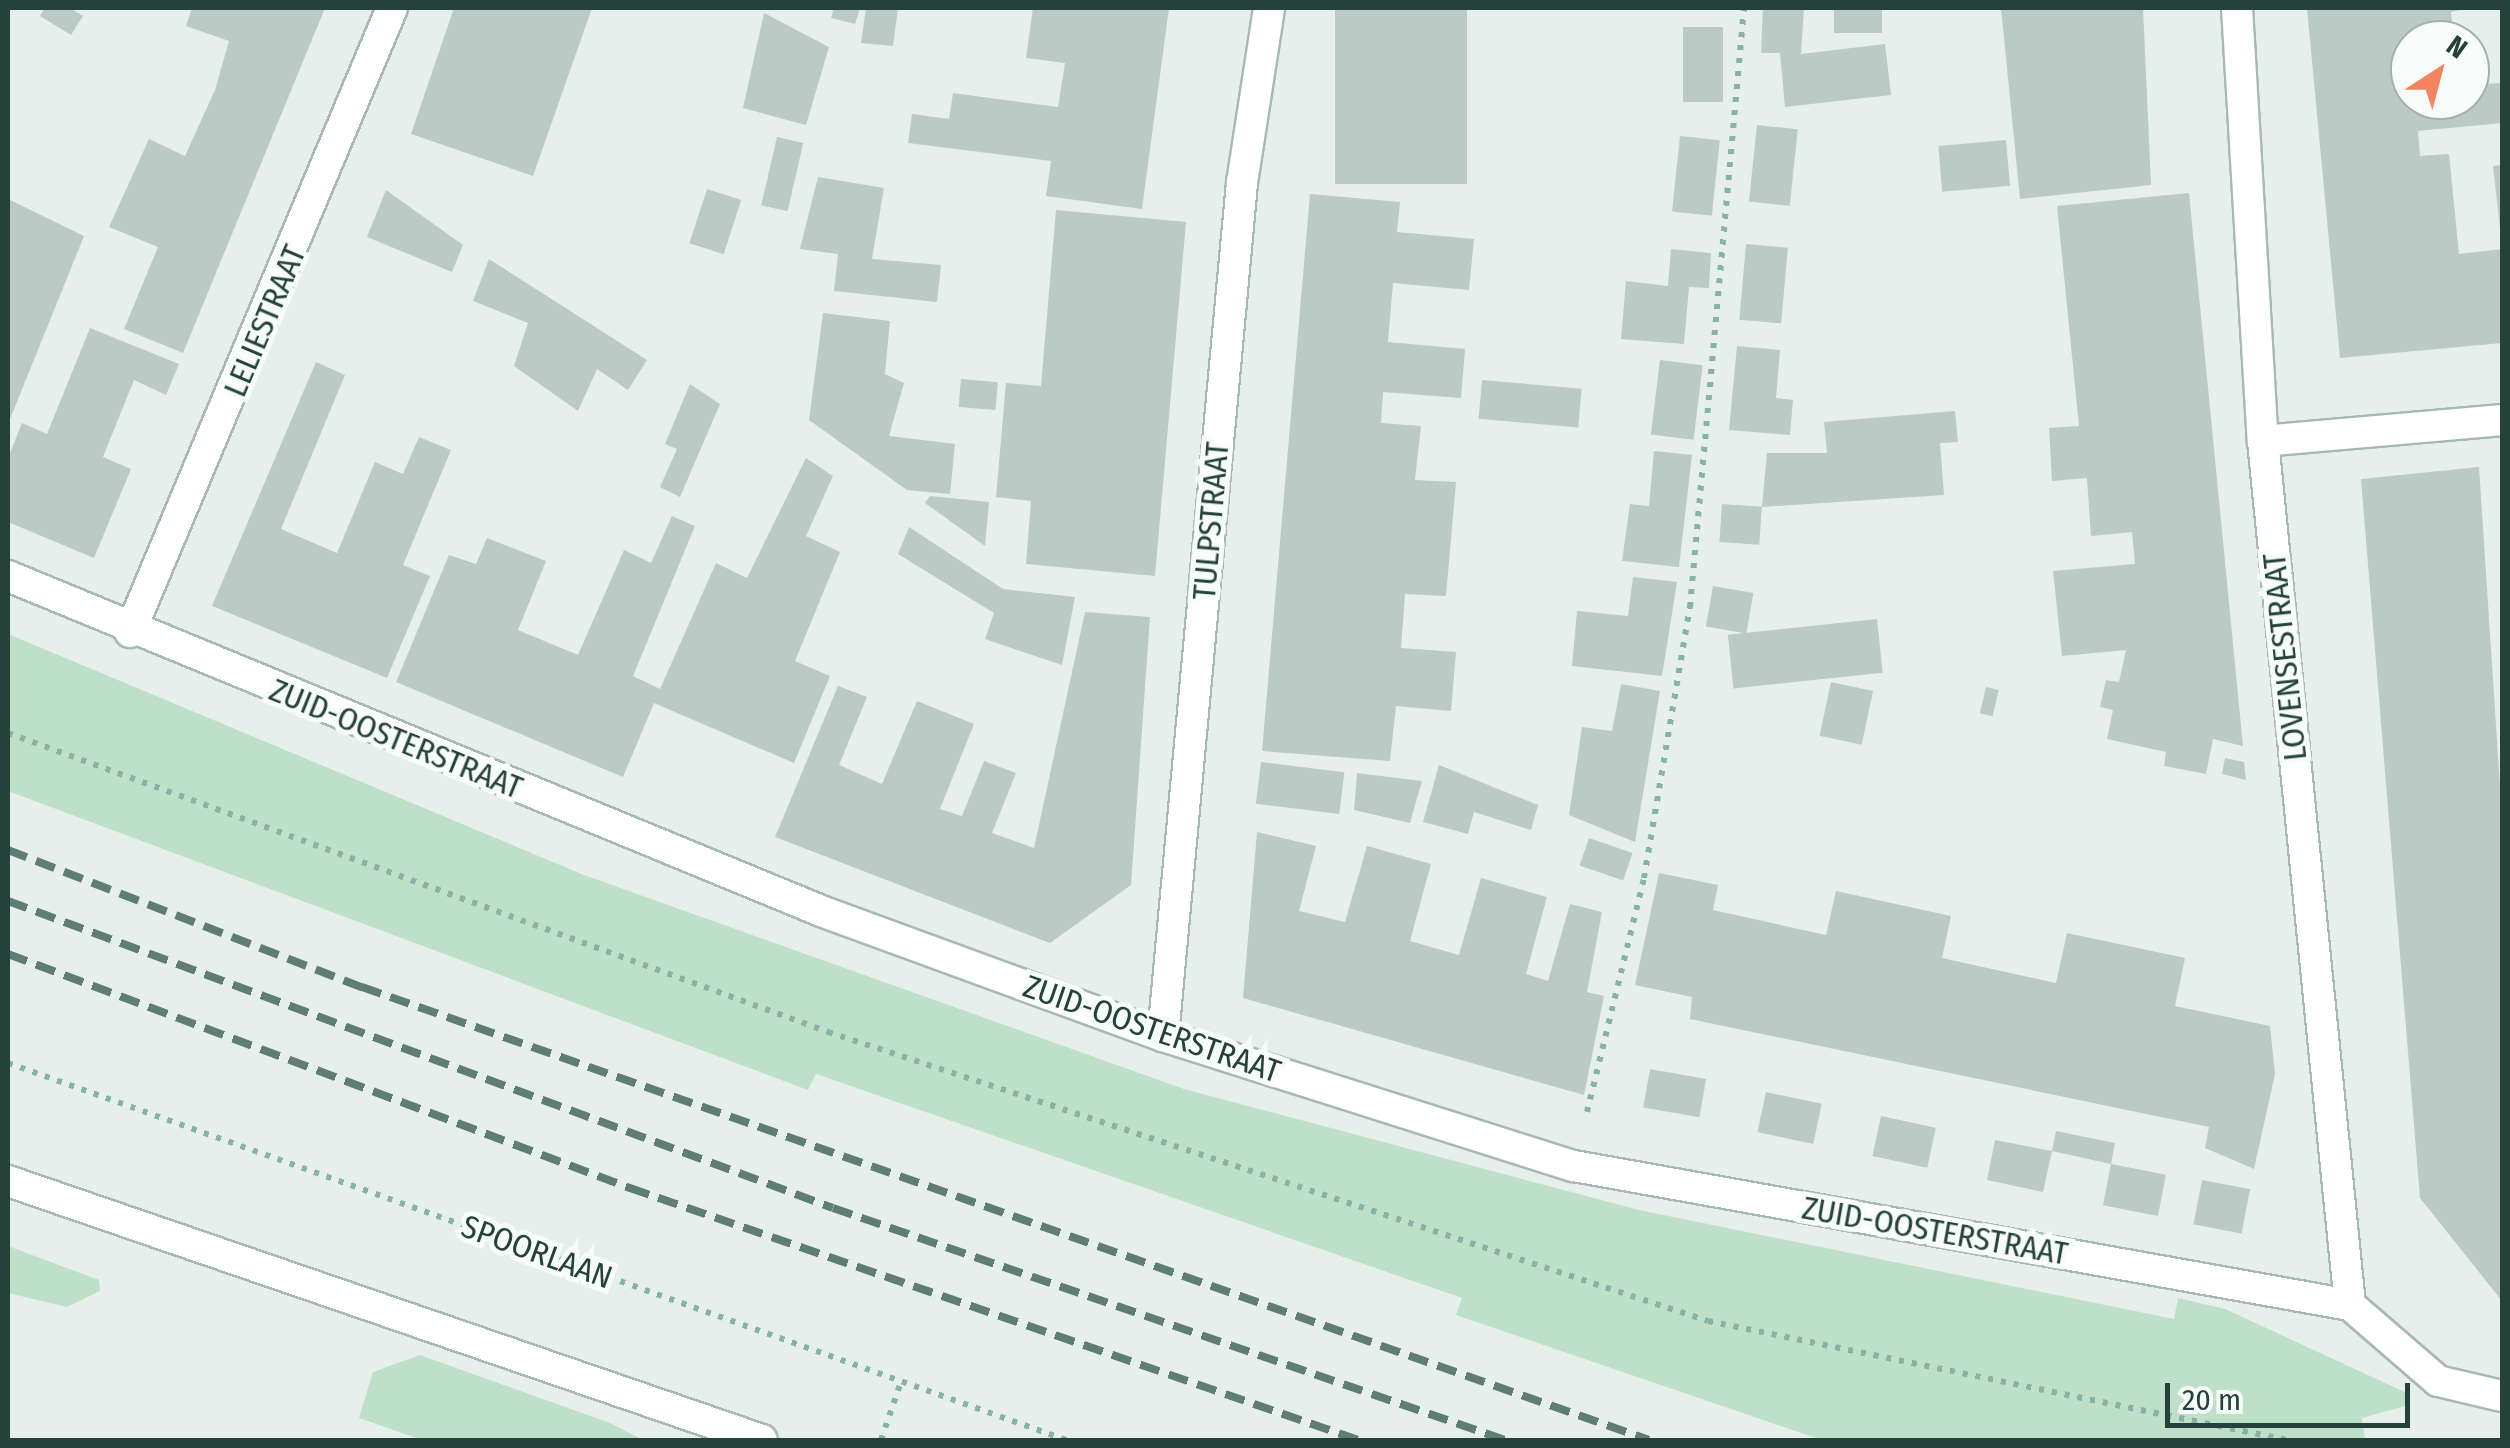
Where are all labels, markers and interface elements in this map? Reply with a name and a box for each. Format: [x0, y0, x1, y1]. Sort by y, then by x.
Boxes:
north arrow [2390, 20, 2490, 120]
text: N [2440, 29, 2473, 65]
street label: LELIESTRAAT [216, 240, 314, 402]
street label: TULPSTRAAT [1185, 441, 1237, 601]
street label: LOVENSESTRAAT [2255, 551, 2315, 763]
street label: ZUID-OOSTERSTRAAT [264, 671, 528, 807]
street label: ZUID-OOSTERSTRAAT [1019, 967, 1285, 1091]
street label: ZUID-OOSTERSTRAAT [1799, 1189, 2071, 1273]
street label: SPOORLAAN [456, 1207, 618, 1297]
scale bar [2170, 1363, 2415, 1425]
text: 20 m [2182, 1382, 2241, 1418]

